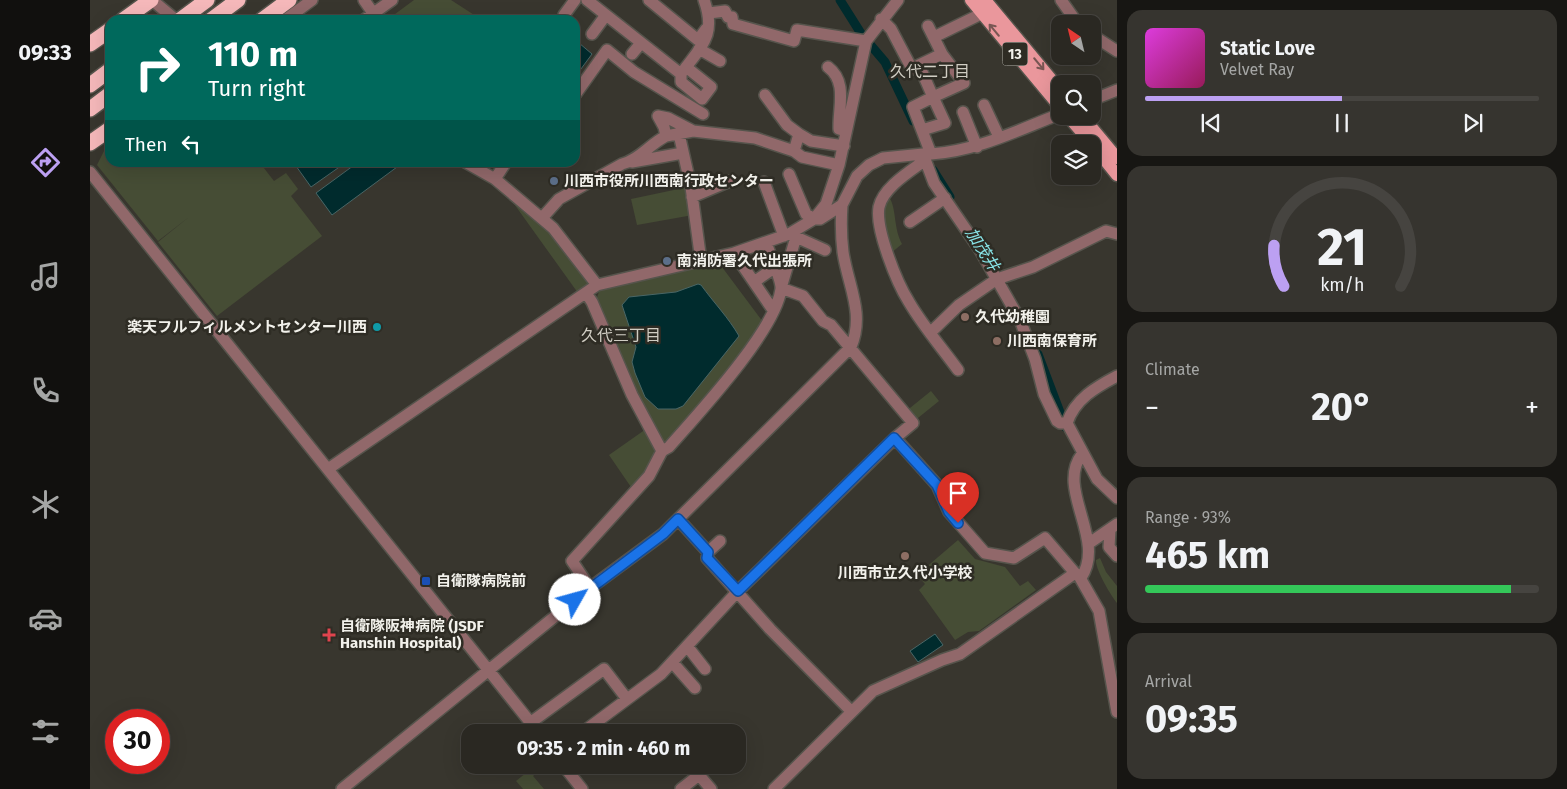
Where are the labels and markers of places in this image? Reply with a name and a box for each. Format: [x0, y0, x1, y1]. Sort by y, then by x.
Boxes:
place label: 川西市役所川西南行政センター [564, 172, 774, 190]
marker: 川西市役所川西南行政センター [548, 175, 560, 187]
place label: 南消防署久代出張所 [677, 252, 812, 270]
marker: 南消防署久代出張所 [661, 255, 673, 267]
place label: 久代幼稚園 [975, 308, 1050, 326]
marker: 久代幼稚園 [959, 311, 971, 323]
place label: 楽天フルフィルメントセンター川西 [127, 318, 367, 336]
marker: 楽天フルフィルメントセンター川西 [371, 321, 383, 333]
place label: 川西南保育所 [1007, 332, 1097, 350]
marker: 川西南保育所 [991, 335, 1003, 347]
pin [937, 472, 979, 523]
marker: 川西市立久代小学校 [899, 550, 911, 562]
place label: 川西市立久代小学校 [837, 564, 973, 582]
place label: 自衛隊病院前 [436, 572, 526, 590]
marker: 自衛隊病院前 [420, 575, 432, 587]
place label: 自衛隊阪神病院 (JSDF Hanshin Hospital) [340, 617, 485, 652]
marker: 自衛隊阪神病院 (JSDF Hanshin Hospital) [322, 628, 336, 642]

